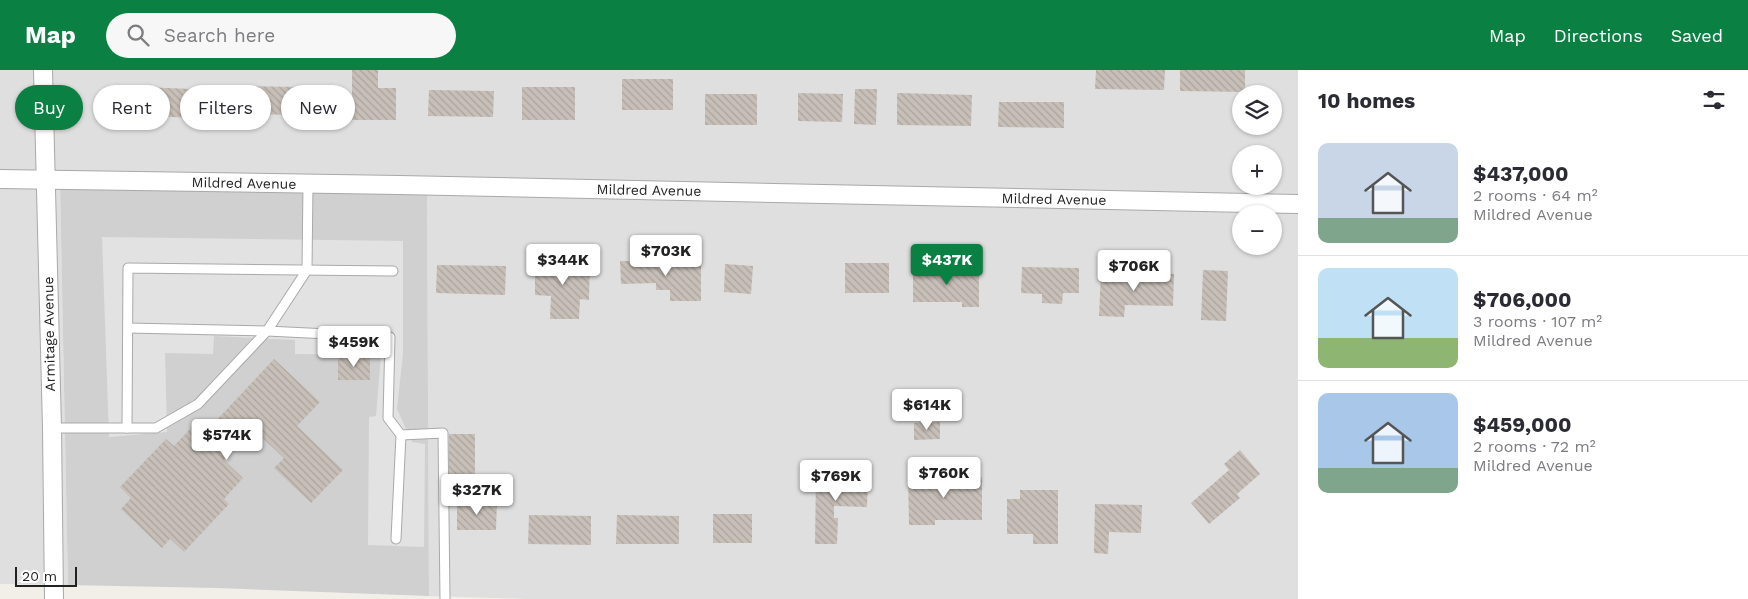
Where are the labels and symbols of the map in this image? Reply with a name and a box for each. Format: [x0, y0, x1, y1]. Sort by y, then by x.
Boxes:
street label: Mildred Avenue [191, 174, 297, 192]
street label: Mildred Avenue [596, 181, 702, 199]
street label: Mildred Avenue [1001, 190, 1107, 208]
pin: $703K [631, 234, 701, 277]
pin: $344K [528, 244, 598, 286]
pin: $437K [912, 244, 982, 286]
pin: $706K [1099, 250, 1169, 292]
street label: Armitage Avenue [40, 276, 58, 392]
pin: $459K [319, 326, 389, 368]
pin: $614K [892, 388, 962, 431]
pin: $574K [192, 418, 262, 461]
pin: $760K [909, 456, 979, 499]
pin: $769K [801, 460, 871, 502]
pin: $327K [442, 474, 512, 516]
scale bar [15, 564, 78, 587]

